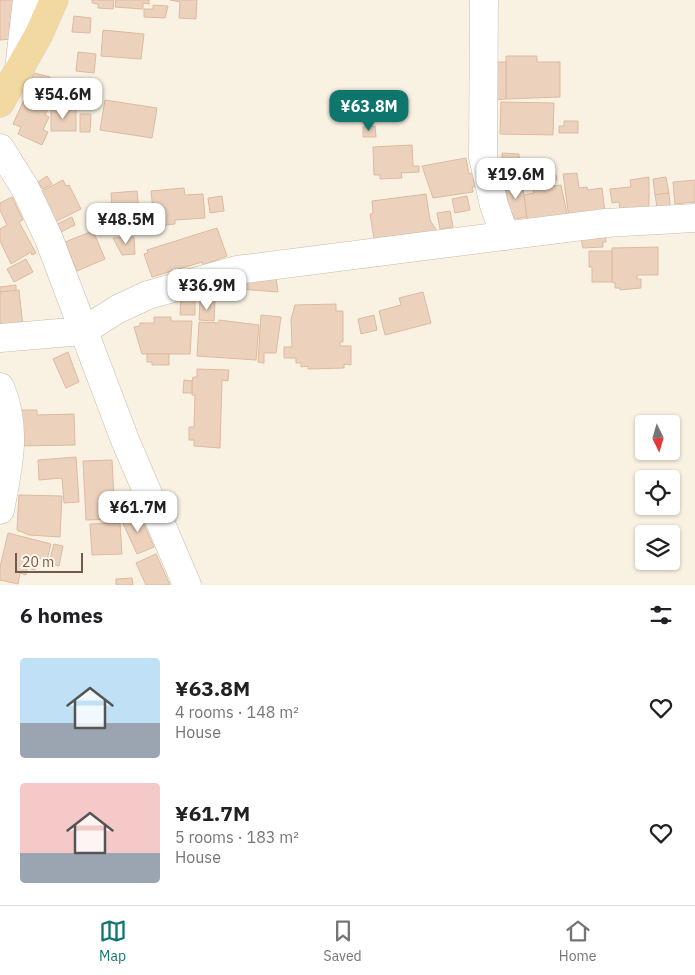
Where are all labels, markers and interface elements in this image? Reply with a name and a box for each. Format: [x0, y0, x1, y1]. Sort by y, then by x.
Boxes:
pin: ¥54.6M [22, 78, 104, 120]
text: ¥54.6M [34, 84, 92, 104]
pin: ¥63.8M [328, 90, 410, 132]
text: ¥63.8M [340, 96, 398, 116]
pin: ¥19.6M [475, 158, 557, 200]
text: ¥19.6M [487, 164, 545, 184]
pin: ¥48.5M [85, 202, 167, 245]
text: ¥48.5M [97, 209, 155, 229]
pin: ¥36.9M [166, 268, 248, 311]
text: ¥36.9M [178, 275, 236, 295]
north arrow [635, 415, 680, 460]
map controls [635, 415, 680, 570]
button: locate [635, 470, 680, 515]
pin: ¥61.7M [97, 490, 179, 533]
text: ¥61.7M [109, 497, 167, 517]
button: layers [635, 525, 680, 570]
scale bar [15, 550, 82, 573]
text: 20 m [22, 553, 54, 571]
text: 6 homes [20, 601, 103, 629]
icon: filters [647, 601, 675, 629]
text: ¥63.8M [175, 674, 250, 702]
icon: home [60, 678, 120, 738]
icon: heart [647, 694, 675, 722]
text: 4 rooms · 148 m² [175, 702, 299, 722]
text: House [175, 722, 221, 742]
text: ¥61.7M [175, 799, 250, 827]
icon: home [60, 803, 120, 863]
icon: heart [647, 819, 675, 847]
text: 5 rooms · 183 m² [175, 827, 299, 847]
text: House [175, 847, 221, 867]
tab: Map [99, 917, 127, 965]
tab: Saved [324, 917, 362, 965]
tab: Home [559, 917, 596, 965]

